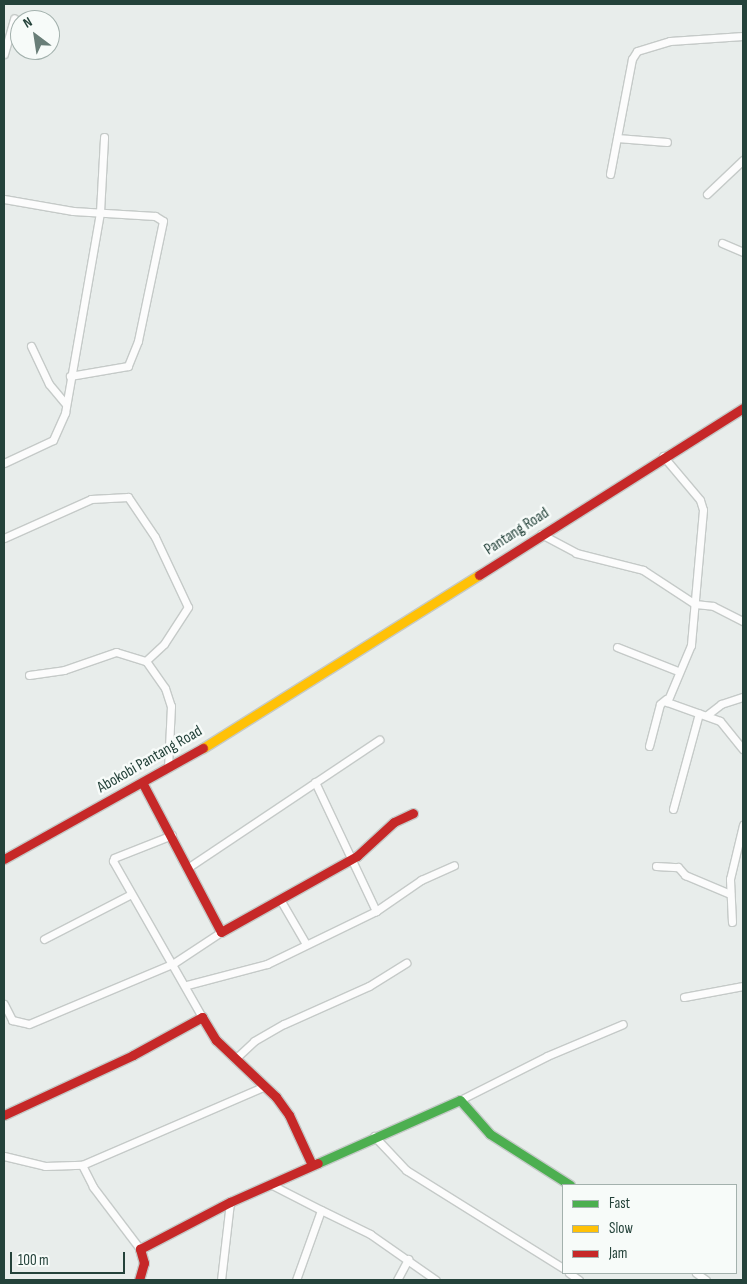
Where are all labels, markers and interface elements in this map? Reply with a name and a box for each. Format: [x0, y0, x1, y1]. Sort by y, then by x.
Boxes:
north arrow [10, 10, 60, 60]
text: N [20, 13, 35, 32]
street label: Pantang Road [481, 504, 553, 560]
street label: Abokobi Pantang Road [94, 722, 206, 798]
legend [562, 1184, 737, 1274]
text: Fast [609, 1194, 630, 1213]
text: Slow [609, 1219, 633, 1238]
scale bar [12, 1242, 128, 1274]
text: Jam [609, 1244, 627, 1263]
text: 100 m [18, 1251, 49, 1270]

